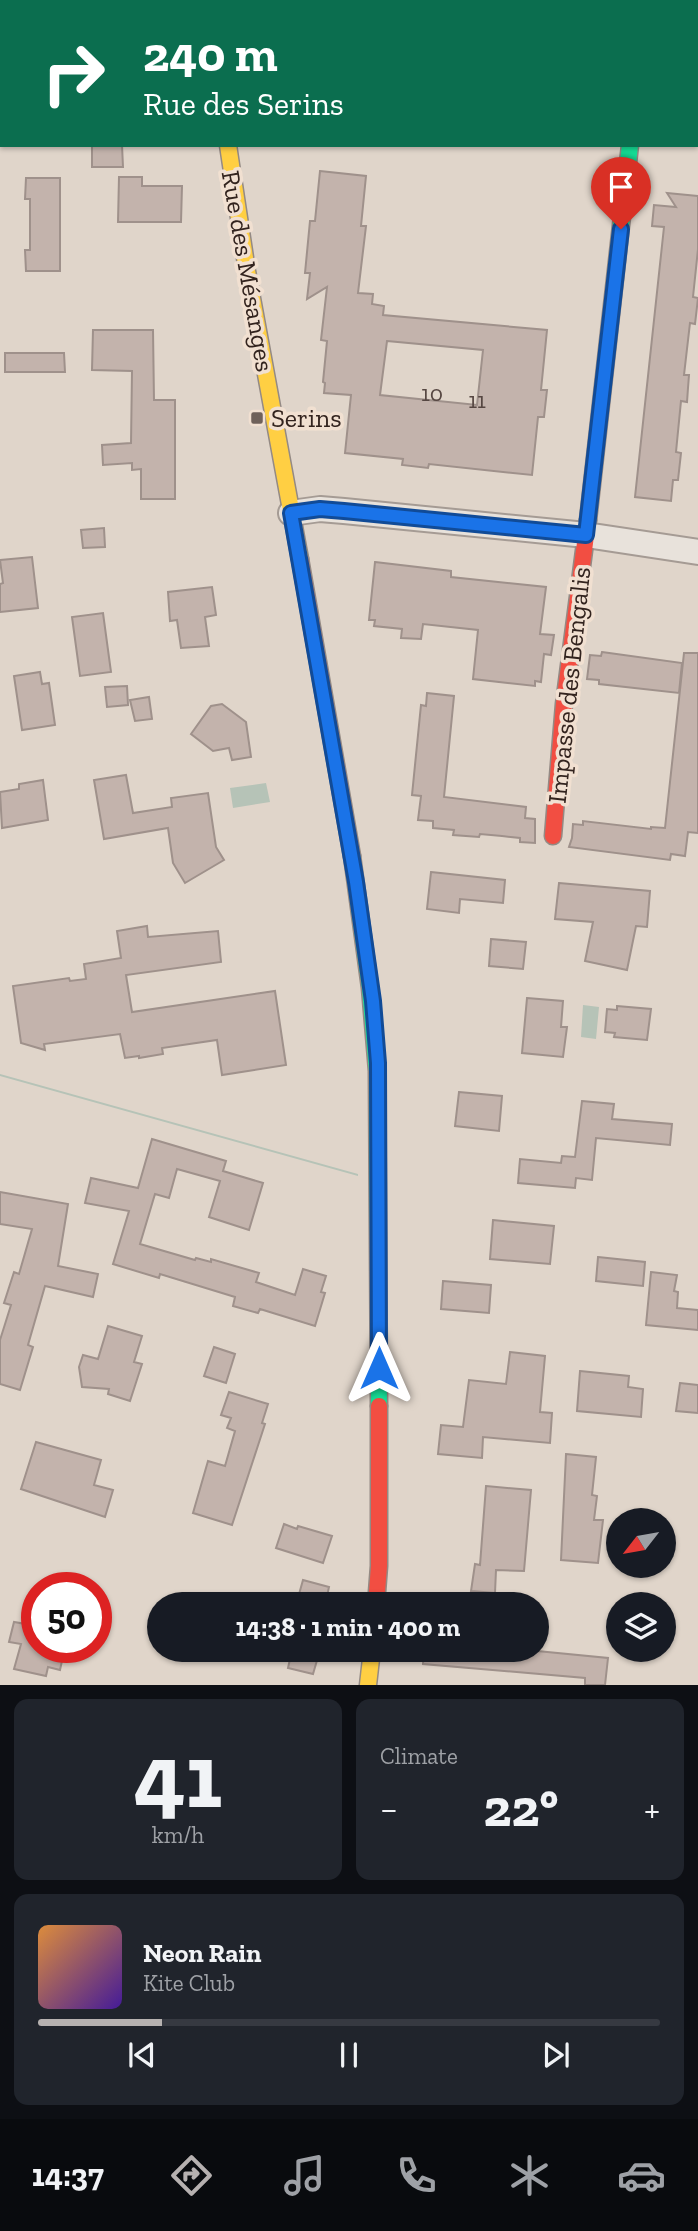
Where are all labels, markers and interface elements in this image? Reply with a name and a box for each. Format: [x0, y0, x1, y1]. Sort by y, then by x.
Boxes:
text: 240 m [143, 25, 278, 84]
icon: right [28, 28, 119, 119]
text: Rue des Serins [143, 85, 344, 123]
pin [591, 157, 651, 229]
street label: Rue des Mésanges [215, 168, 281, 374]
icon: arrive [602, 168, 640, 206]
house number: 10 [421, 379, 443, 407]
house number: 11 [468, 386, 486, 414]
place label: Serins [271, 402, 342, 434]
marker: Serins [249, 410, 265, 426]
street label: Impasse des Bengalis [541, 565, 597, 805]
position arrow [342, 1331, 416, 1405]
north arrow [606, 1508, 676, 1578]
map controls [606, 1508, 676, 1662]
speed limit sign: 50 [21, 1572, 112, 1663]
button: layers [606, 1592, 676, 1662]
text: 14:38 · 1 min · 400 m [236, 1611, 460, 1643]
text: 41 [134, 1721, 222, 1830]
text: Climate [380, 1742, 458, 1770]
text: 22° [484, 1777, 558, 1839]
text: − [380, 1786, 398, 1832]
text: + [644, 1786, 660, 1832]
text: km/h [152, 1821, 204, 1849]
text: Neon Rain [143, 1937, 261, 1969]
text: Kite Club [143, 1969, 235, 1997]
icon: previous [123, 2036, 161, 2074]
icon: pause [330, 2036, 368, 2074]
icon: next [537, 2036, 575, 2074]
icon: directions [167, 2151, 216, 2200]
icon: music [280, 2151, 329, 2200]
icon: phone [392, 2151, 441, 2200]
icon: climate [505, 2151, 554, 2200]
icon: car [617, 2151, 666, 2200]
text: 14:37 [32, 2156, 104, 2194]

